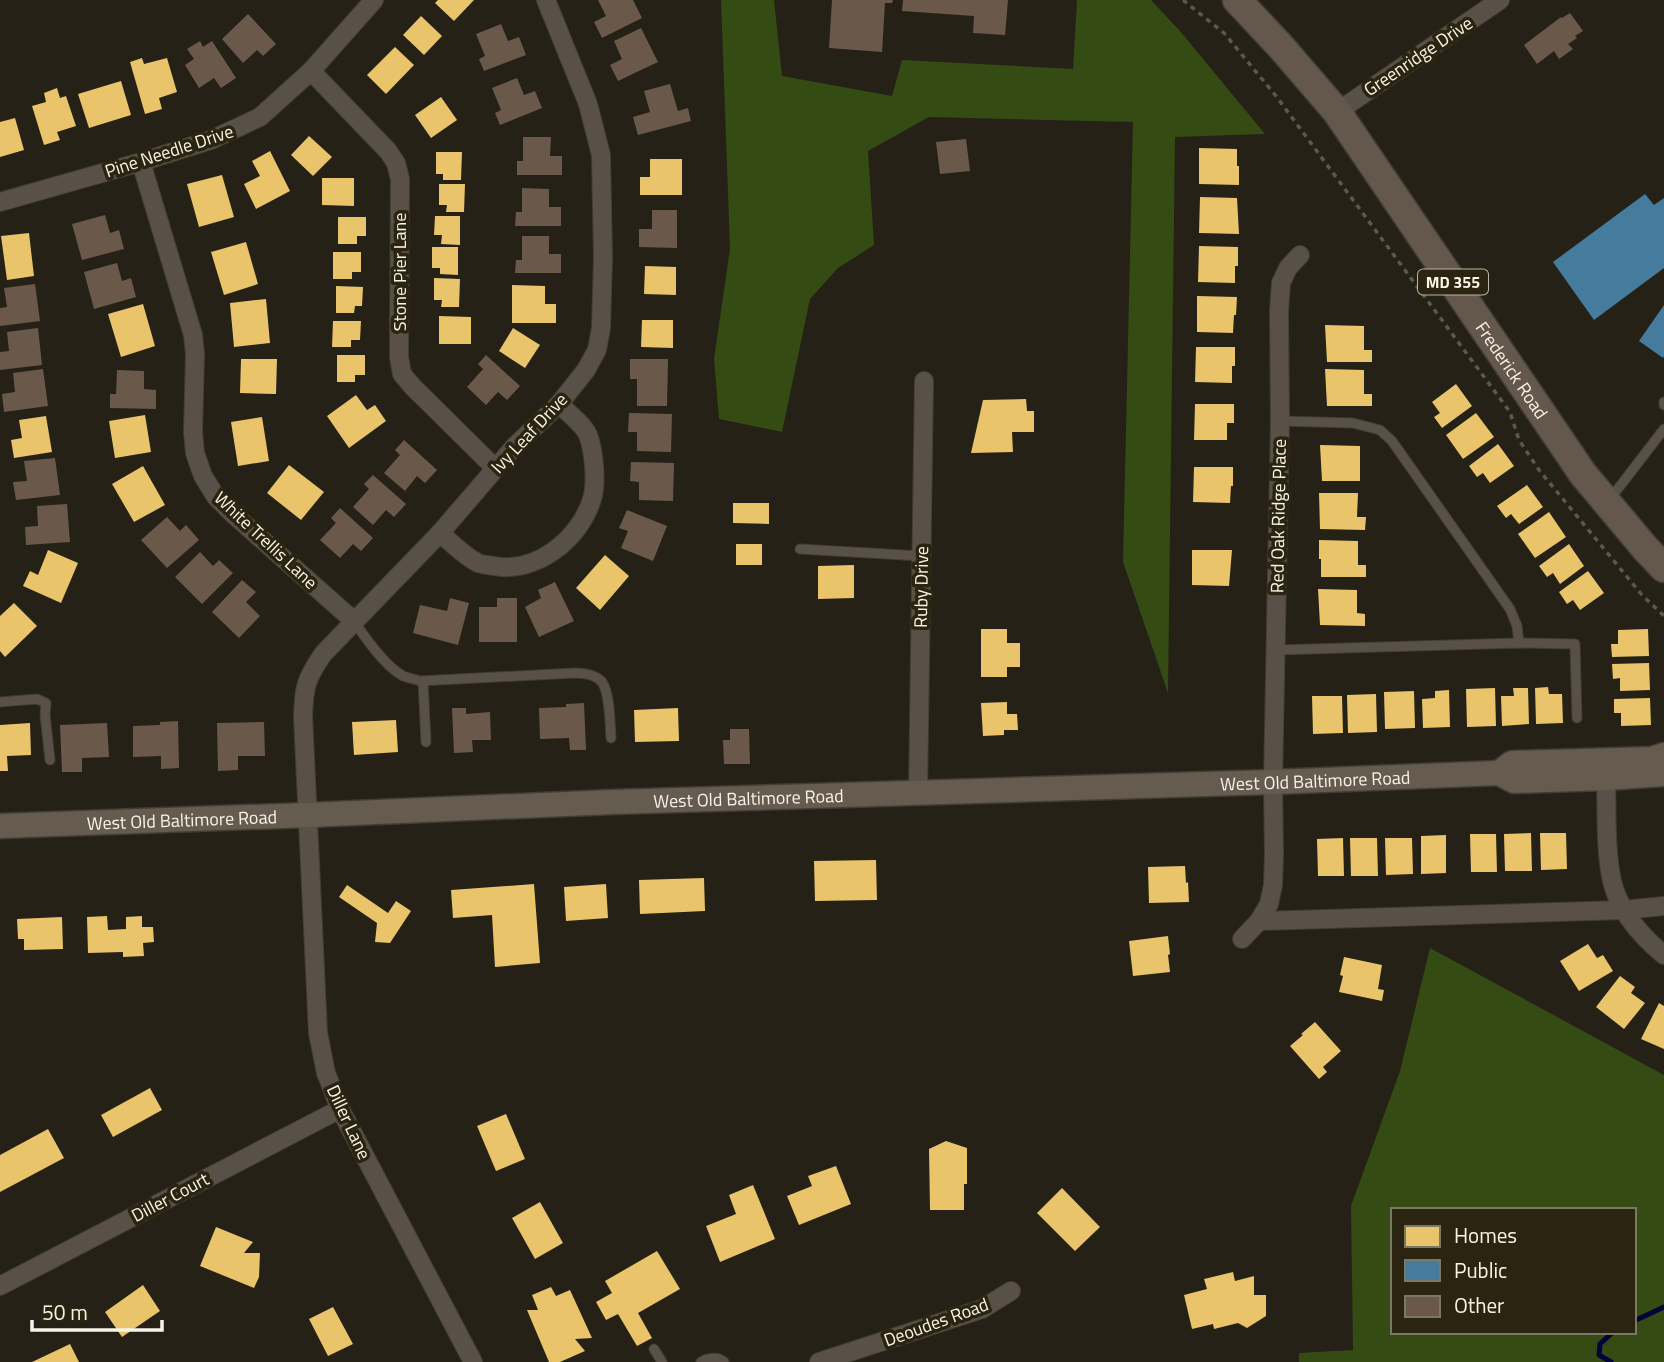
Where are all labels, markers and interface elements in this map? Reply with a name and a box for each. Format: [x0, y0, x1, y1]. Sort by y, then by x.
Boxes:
street label: Greenridge Drive [1358, 9, 1478, 103]
street label: Pine Needle Drive [101, 118, 237, 184]
street label: Stone Pier Lane [386, 213, 413, 331]
road number: MD 355 [1418, 270, 1488, 294]
street label: Frederick Road [1469, 316, 1555, 424]
street label: Ivy Leaf Drive [484, 387, 574, 479]
street label: Red Oak Ridge Place [1263, 439, 1293, 593]
street label: White Trellis Lane [208, 485, 324, 595]
street label: Ruby Drive [907, 546, 935, 628]
street label: West Old Baltimore Road [1220, 763, 1411, 797]
street label: West Old Baltimore Road [653, 782, 844, 814]
street label: West Old Baltimore Road [86, 803, 277, 836]
street label: Diller Lane [320, 1080, 378, 1164]
street label: Diller Court [126, 1165, 214, 1229]
legend [1391, 1208, 1636, 1334]
text: Homes [1454, 1219, 1517, 1251]
text: Public [1454, 1254, 1507, 1286]
scale bar [32, 1288, 161, 1332]
text: Other [1454, 1289, 1504, 1321]
street label: Deoudes Road [880, 1291, 992, 1353]
text: 50 m [42, 1296, 88, 1328]

